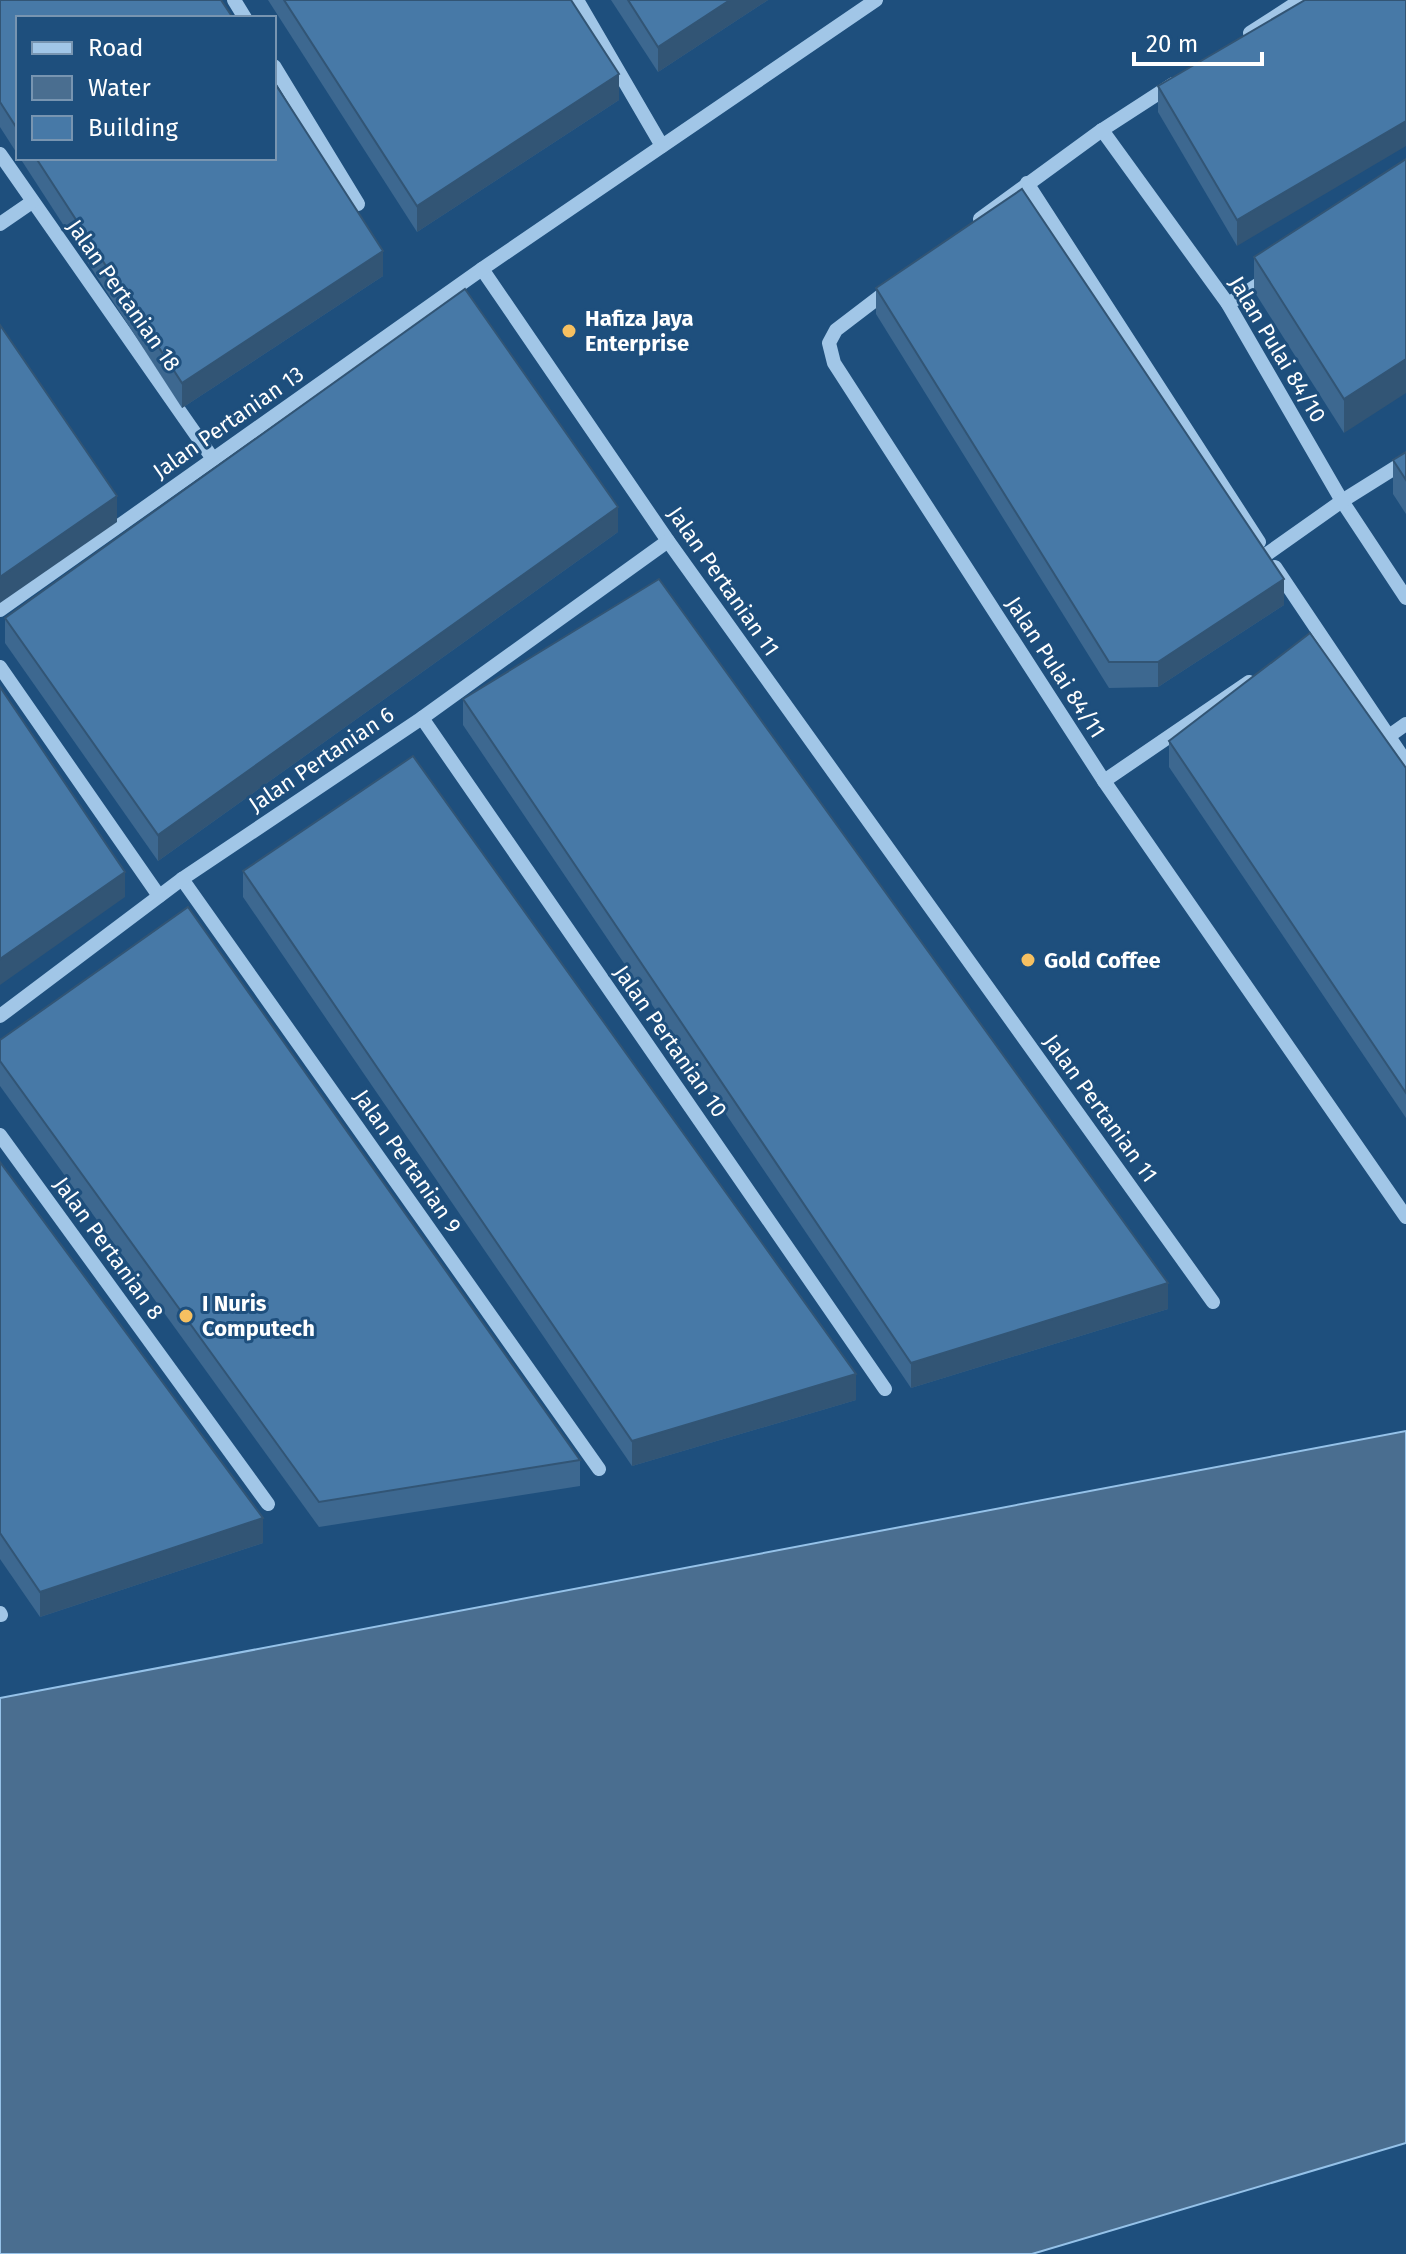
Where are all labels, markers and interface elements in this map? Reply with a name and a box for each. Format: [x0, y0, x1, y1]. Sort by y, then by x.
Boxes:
legend [16, 16, 276, 160]
scale bar [1134, 16, 1262, 66]
text: 20 m [1146, 30, 1198, 58]
text: Road [88, 34, 143, 62]
text: Water [88, 74, 152, 102]
text: Building [88, 114, 178, 142]
street label: Jalan Pertanian 18 [61, 214, 186, 376]
street label: Jalan Pulai 84/10 [1223, 271, 1332, 427]
place label: Hafiza Jaya Enterprise [585, 305, 694, 357]
marker: Hafiza Jaya Enterprise [560, 322, 578, 340]
street label: Jalan Pertanian 13 [148, 360, 309, 485]
street label: Jalan Pertanian 11 [662, 501, 785, 661]
street label: Jalan Pulai 84/11 [1000, 592, 1111, 743]
street label: Jalan Pertanian 6 [244, 701, 399, 818]
place label: Gold Coffee [1044, 947, 1161, 974]
marker: Gold Coffee [1019, 951, 1037, 969]
street label: Jalan Pertanian 10 [608, 960, 733, 1123]
street label: Jalan Pertanian 11 [1038, 1029, 1163, 1188]
street label: Jalan Pertanian 9 [348, 1084, 467, 1238]
street label: Jalan Pertanian 8 [48, 1172, 169, 1325]
place label: I Nuris Computech [202, 1290, 315, 1342]
marker: I Nuris Computech [177, 1307, 195, 1325]

